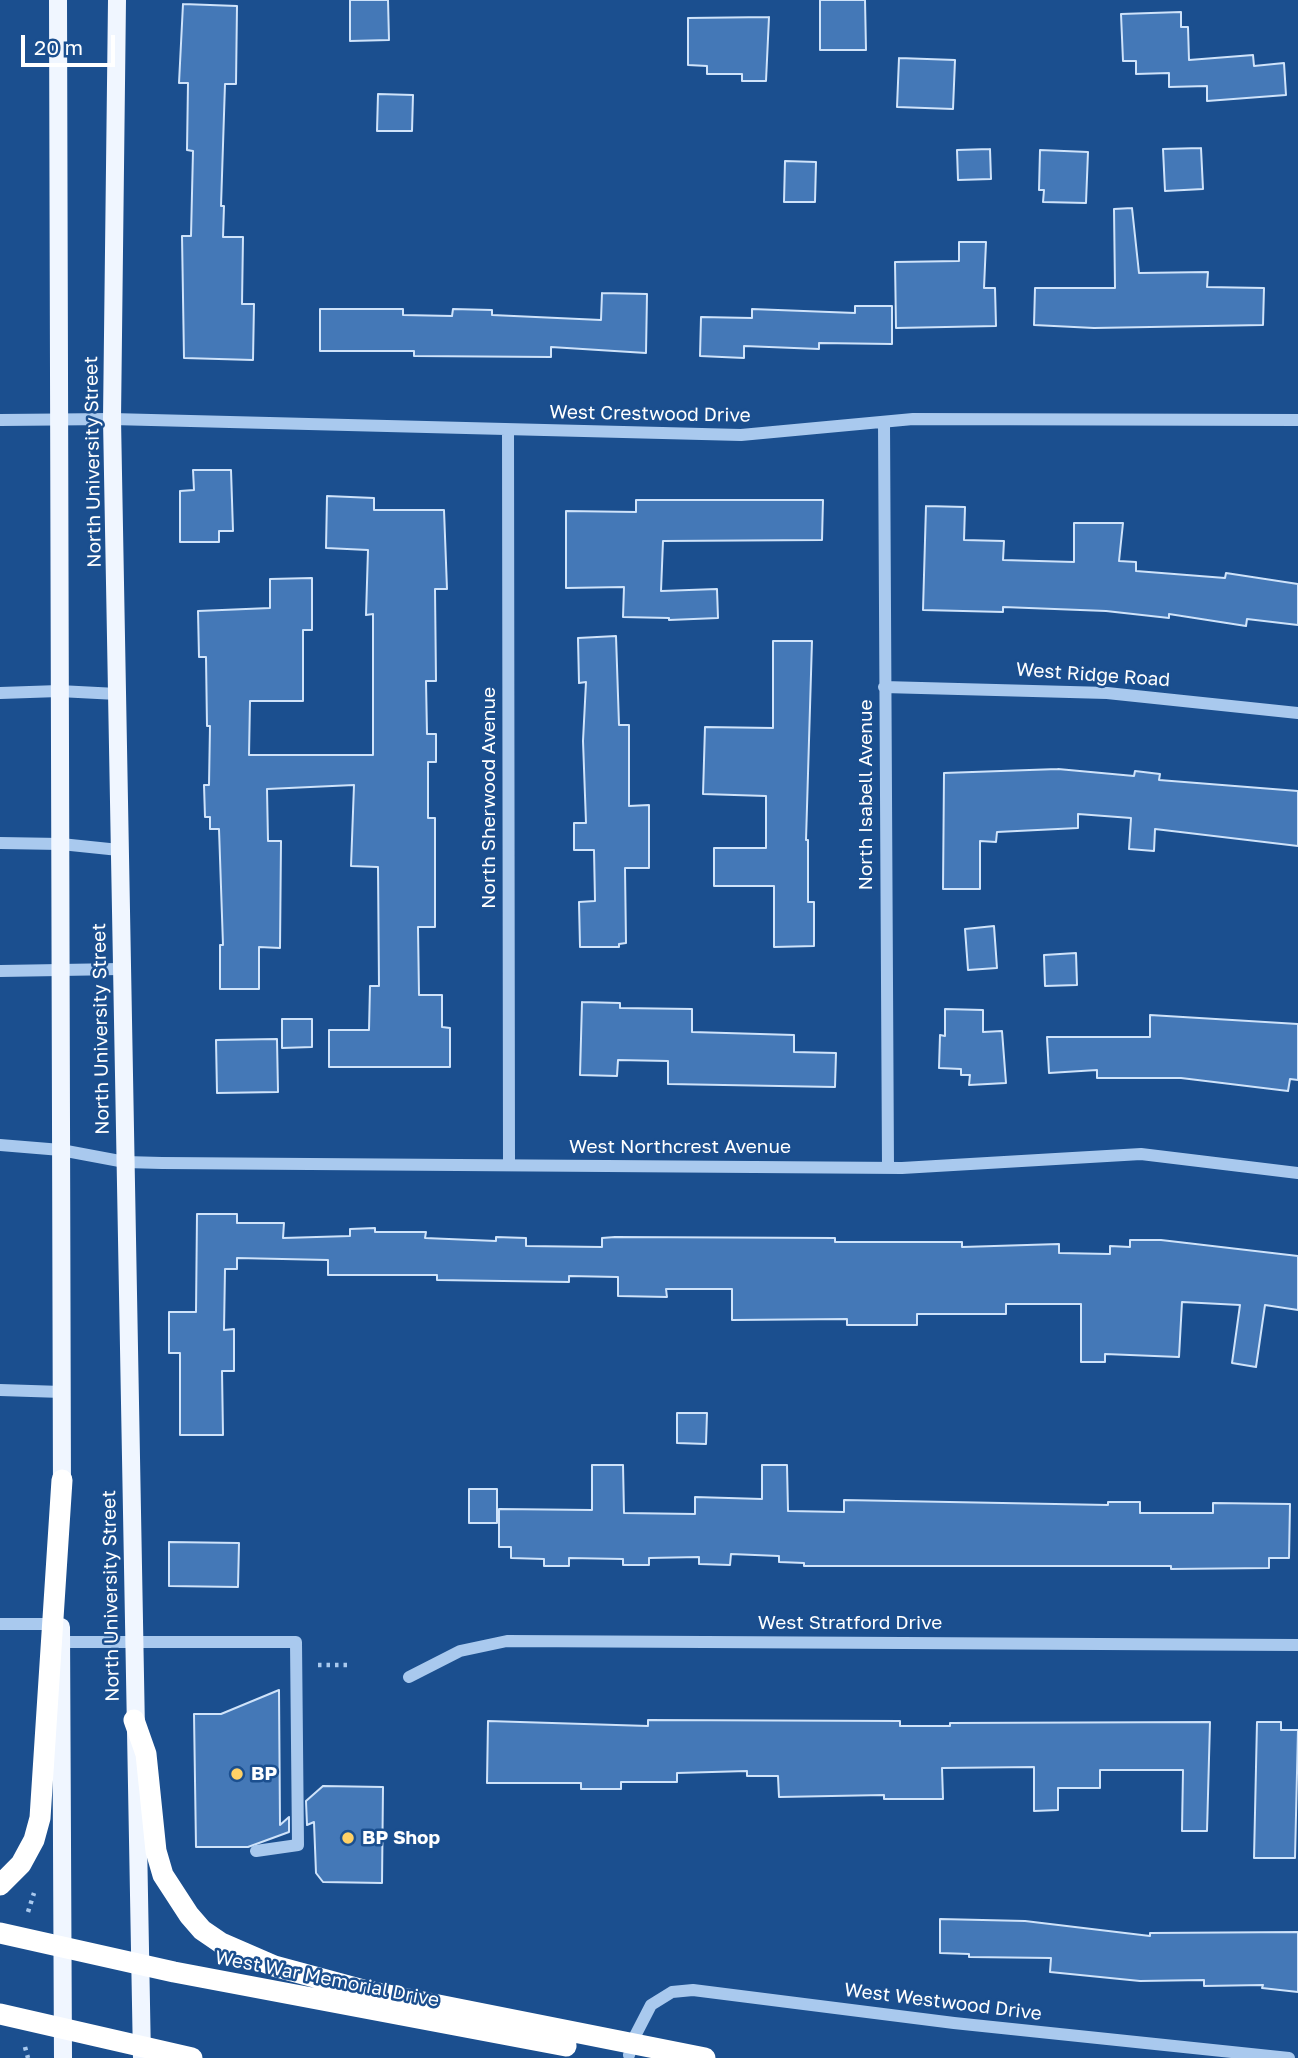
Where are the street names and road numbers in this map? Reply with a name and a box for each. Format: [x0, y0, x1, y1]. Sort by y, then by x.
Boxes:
street label: North University Street [80, 356, 106, 568]
street label: West Crestwood Drive [549, 401, 751, 427]
street label: West Ridge Road [1015, 658, 1171, 692]
street label: North Sherwood Avenue [478, 687, 500, 909]
street label: North Isabell Avenue [855, 699, 877, 891]
street label: North University Street [88, 923, 114, 1135]
street label: West Northcrest Avenue [569, 1136, 791, 1158]
street label: North University Street [98, 1490, 124, 1702]
street label: West Stratford Drive [758, 1612, 942, 1634]
street label: West War Memorial Drive [213, 1946, 441, 2012]
street label: West Westwood Drive [843, 1979, 1043, 2025]

